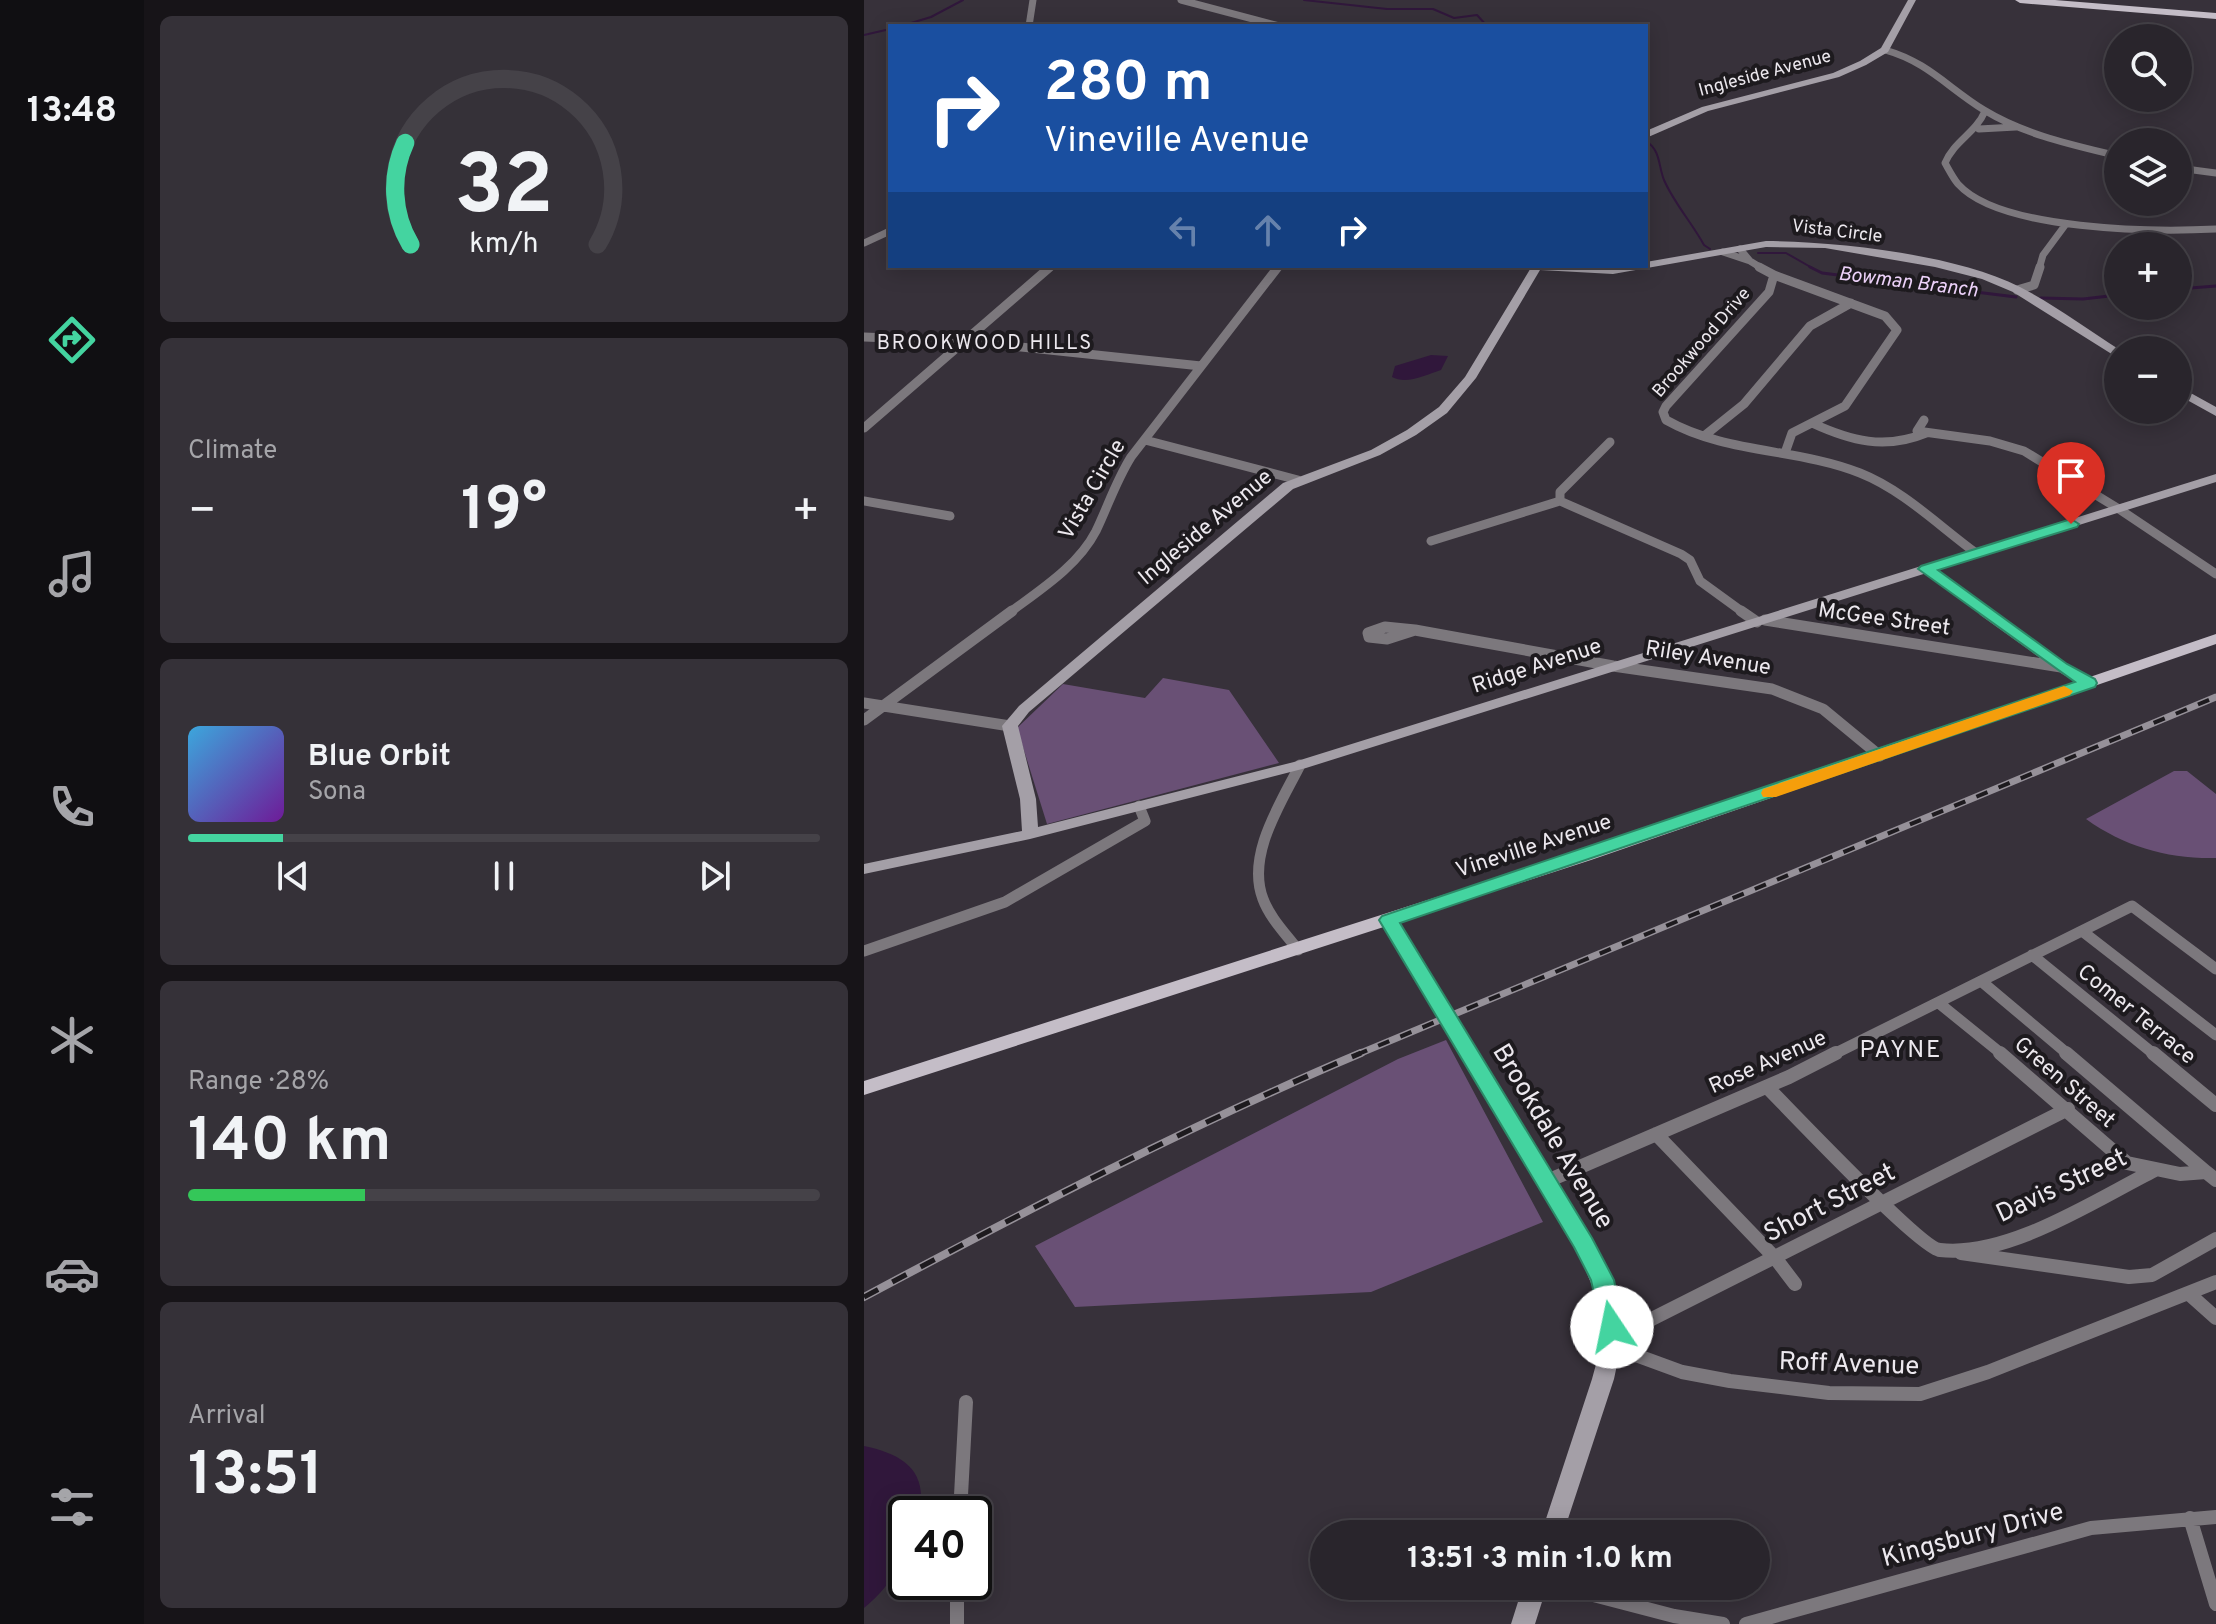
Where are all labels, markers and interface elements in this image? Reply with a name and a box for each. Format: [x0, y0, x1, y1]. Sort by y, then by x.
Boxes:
map controls [2104, 24, 2192, 424]
button: search [2104, 24, 2192, 112]
street label: Ingleside Avenue [1696, 45, 1834, 103]
text: 280 m [1044, 50, 1212, 120]
icon: right [912, 56, 1016, 160]
text: 13:48 [27, 89, 117, 135]
text: Vineville Avenue [1044, 119, 1309, 165]
button: layers [2104, 128, 2192, 216]
text: 32 [454, 137, 554, 242]
icon: left [1162, 208, 1206, 252]
icon: ahead [1246, 208, 1290, 252]
icon: right [1330, 208, 1374, 252]
street label: Vista Circle [1790, 215, 1884, 249]
text: km/h [469, 227, 539, 263]
button: + [2104, 232, 2192, 320]
water label: Bowman Branch [1837, 262, 1979, 304]
street label: Brookwood Drive [1648, 283, 1756, 403]
icon: directions [44, 312, 100, 368]
district label: BROOKWOOD HILLS [877, 331, 1093, 357]
button: − [2104, 336, 2192, 424]
text: Climate [188, 435, 277, 468]
street label: Vista Circle [1053, 435, 1133, 545]
pin [2037, 442, 2105, 524]
icon: arrive [2049, 454, 2093, 498]
street label: Ingleside Avenue [1133, 464, 1279, 592]
text: 19° [461, 475, 547, 551]
text: − [188, 485, 216, 541]
text: + [792, 485, 820, 541]
icon: music [44, 546, 100, 602]
street label: McGee Street [1816, 597, 1952, 643]
street label: Ridge Avenue [1469, 633, 1605, 701]
street label: Riley Avenue [1643, 636, 1773, 682]
text: Blue Orbit [308, 739, 451, 776]
text: Sona [308, 776, 366, 809]
icon: phone [44, 779, 100, 835]
street label: Vineville Avenue [1453, 809, 1615, 885]
icon: previous [271, 854, 315, 898]
icon: pause [482, 854, 526, 898]
icon: next [693, 854, 737, 898]
street label: Comer Terrace [2071, 959, 2201, 1071]
icon: climate [44, 1012, 100, 1068]
street label: Rose Avenue [1705, 1025, 1831, 1101]
street label: Green Street [2008, 1032, 2120, 1134]
district label: PAYNE [1860, 1036, 1942, 1066]
street label: Brookdale Avenue [1484, 1038, 1620, 1236]
text: Range · 28% [188, 1066, 329, 1099]
text: 140 km [188, 1106, 391, 1182]
street label: Davis Street [1991, 1142, 2133, 1232]
street label: Short Street [1759, 1157, 1901, 1251]
icon: car [44, 1246, 100, 1302]
position arrow [1570, 1285, 1654, 1369]
street label: Roff Avenue [1778, 1346, 1920, 1384]
text: Arrival [188, 1400, 266, 1433]
text: 13:51 [188, 1440, 323, 1516]
icon: filters [44, 1479, 100, 1535]
speed limit sign: 40 [888, 1496, 992, 1600]
street label: Kingsbury Drive [1878, 1496, 2068, 1576]
text: 13:51 · 3 min · 1.0 km [1407, 1541, 1673, 1578]

